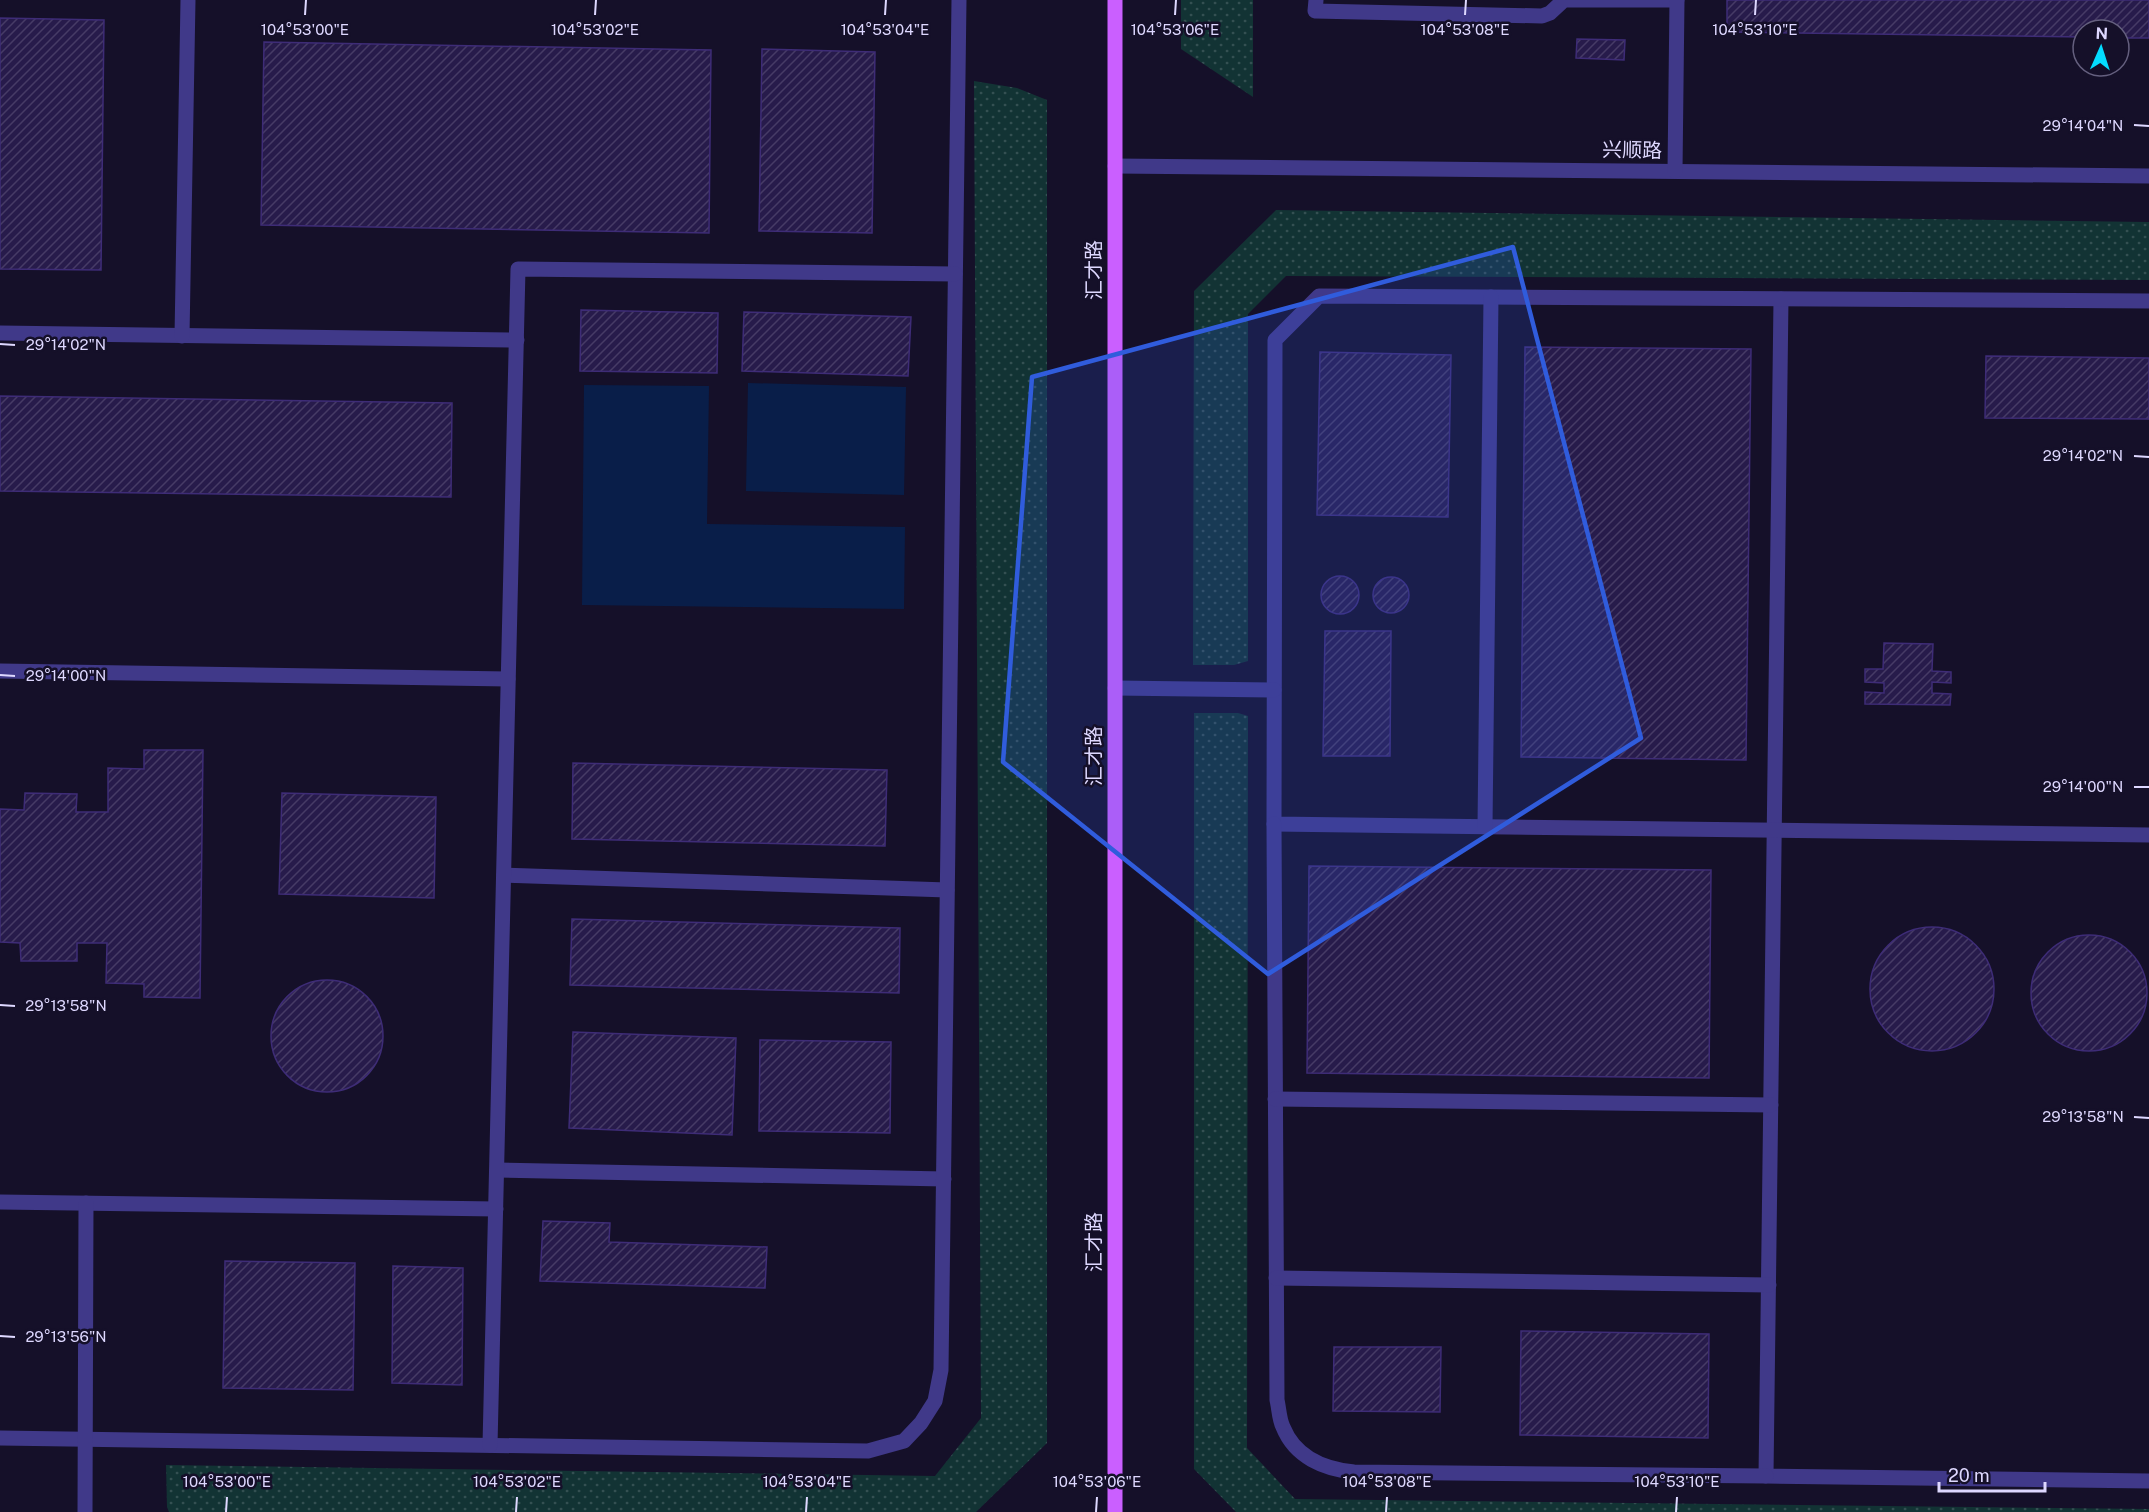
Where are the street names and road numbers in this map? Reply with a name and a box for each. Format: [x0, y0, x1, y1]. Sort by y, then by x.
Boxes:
street label: 兴顺路 [1602, 137, 1662, 163]
street label: 汇才路 [1082, 240, 1106, 300]
street label: 汇才路 [1082, 726, 1106, 786]
street label: 汇才路 [1082, 1212, 1106, 1272]

